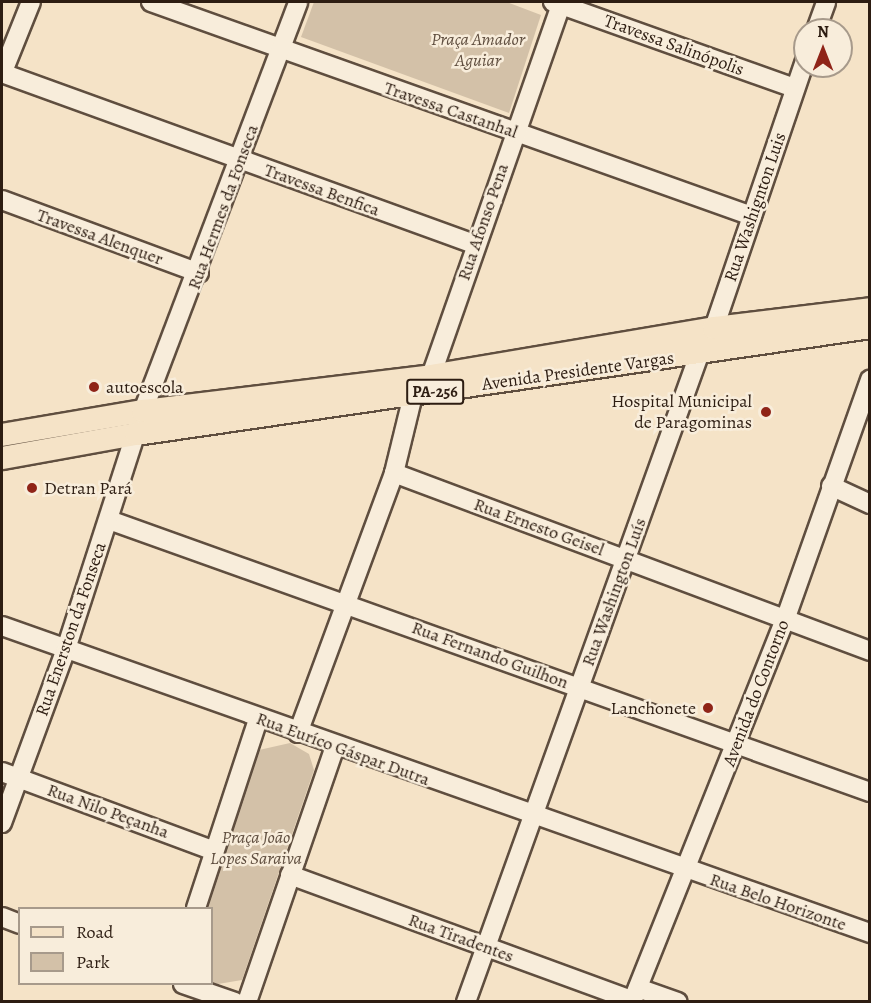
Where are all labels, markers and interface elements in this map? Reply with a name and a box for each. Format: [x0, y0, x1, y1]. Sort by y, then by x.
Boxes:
street label: Travessa Salinópolis [601, 10, 747, 80]
north arrow [793, 18, 853, 78]
text: N [817, 21, 829, 43]
park label: Praça Amador Aguiar [431, 29, 525, 72]
street label: Travessa Castanhal [381, 77, 521, 143]
street label: Rua Hermes da Fonseca [183, 121, 263, 293]
street label: Rua Washignton Luis [719, 130, 791, 284]
street label: Travessa Benfica [261, 159, 383, 221]
street label: Rua Afonso Pena [453, 161, 513, 283]
street label: Travessa Alenquer [34, 204, 166, 270]
street label: Avenida Presidente Vargas [481, 347, 675, 395]
place label: autoescola [106, 376, 183, 398]
road number: PA-256 [405, 379, 465, 405]
marker: autoescola [87, 380, 101, 394]
place label: Hospital Municipal de Paragominas [611, 391, 752, 434]
marker: Hospital Municipal de Paragominas [757, 403, 775, 421]
place label: Detran Pará [44, 477, 132, 499]
marker: Detran Pará [25, 481, 39, 495]
street label: Rua Ernesto Geisel [471, 493, 607, 561]
street label: Rua Washington Luís [577, 515, 651, 669]
street label: Rua Enerston da Fonseca [31, 539, 111, 719]
street label: Rua Fernando Guilhon [409, 617, 571, 693]
street label: Avenida do Contorno [718, 617, 794, 769]
place label: Lanchonete [610, 697, 696, 719]
marker: Lanchonete [701, 701, 715, 715]
street label: Rua Euríco Gáspar Dutra [253, 708, 433, 790]
street label: Rua Nilo Peçanha [44, 779, 172, 843]
park label: Praça João Lopes Saraiva [210, 827, 302, 870]
street label: Rua Belo Horizonte [707, 869, 849, 935]
legend [18, 907, 213, 985]
street label: Rua Tiradentes [405, 909, 517, 967]
text: Road [76, 920, 113, 944]
text: Park [76, 950, 110, 974]

